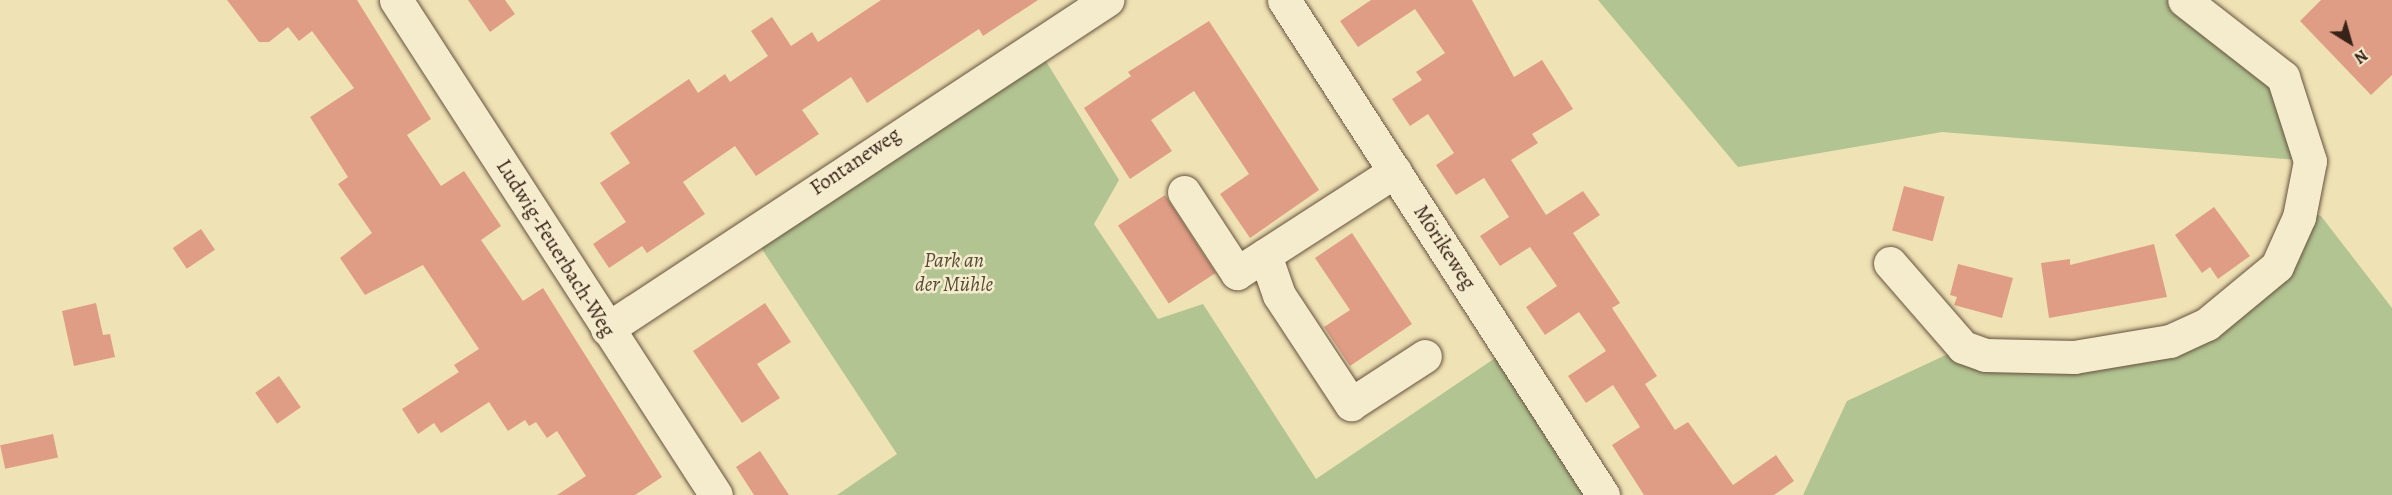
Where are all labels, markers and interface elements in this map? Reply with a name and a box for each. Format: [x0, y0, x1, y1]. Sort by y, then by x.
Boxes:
north arrow [2320, 12, 2380, 72]
text: N [2350, 44, 2372, 69]
street label: Fontaneweg [805, 122, 905, 200]
street label: Ludwig-Feuerbach-Weg [491, 155, 621, 341]
street label: Mörikeweg [1408, 200, 1482, 294]
park label: Park an der Mühle [915, 247, 993, 297]

